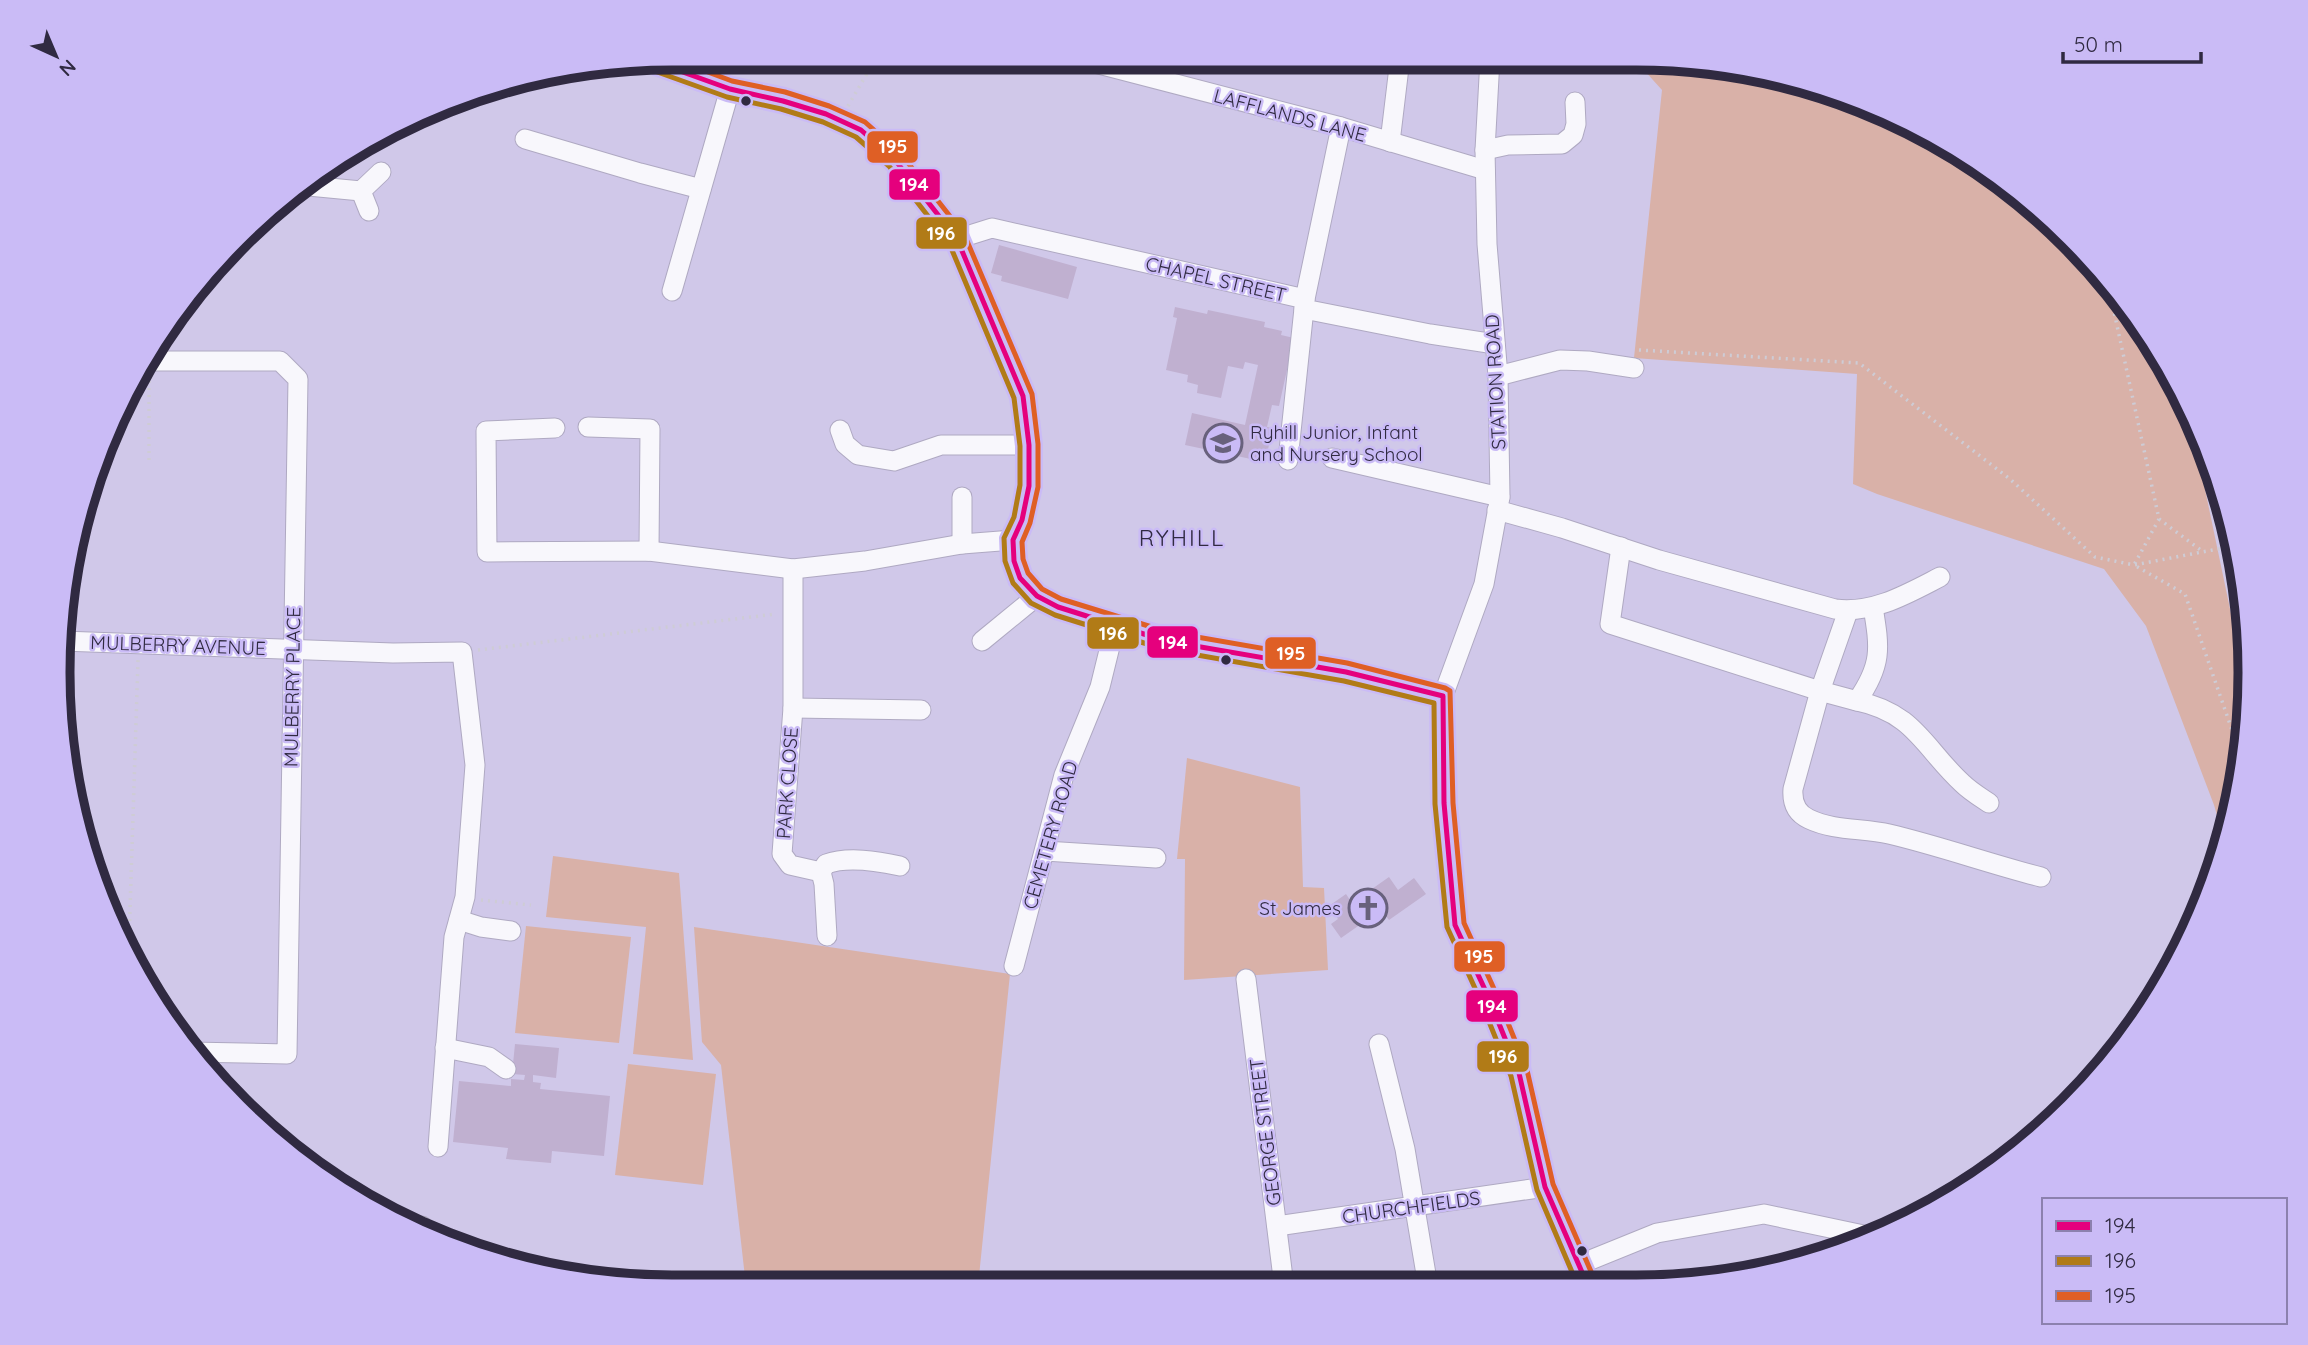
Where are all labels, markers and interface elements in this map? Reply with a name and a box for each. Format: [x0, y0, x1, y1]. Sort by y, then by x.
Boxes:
north arrow [21, 21, 91, 91]
scale bar [2063, 21, 2201, 65]
text: 50 m [2074, 31, 2123, 57]
text: N [54, 55, 81, 82]
street label: LAFFLANDS LANE [1211, 83, 1369, 147]
unlabelled marker [739, 94, 753, 108]
line badge: 195 [866, 130, 919, 164]
text: 195 [878, 134, 908, 158]
line badge: 194 [888, 168, 941, 201]
text: 194 [899, 172, 929, 196]
line badge: 196 [915, 216, 968, 250]
text: 196 [927, 221, 955, 245]
street label: CHAPEL STREET [1143, 251, 1289, 307]
street label: STATION ROAD [1479, 314, 1511, 450]
place label: Ryhill Junior, Infant and Nursery School [1250, 420, 1423, 466]
school or university icon: Ryhill Junior, Infant and Nursery School [1202, 422, 1244, 464]
district label: RYHILL [1139, 523, 1225, 552]
street label: MULBERRY PLACE [279, 607, 305, 767]
line badge: 196 [1086, 616, 1140, 650]
text: 196 [1099, 621, 1127, 645]
line badge: 194 [1146, 625, 1199, 659]
street label: MULBERRY AVENUE [90, 630, 266, 660]
text: 194 [1158, 630, 1188, 654]
line badge: 195 [1264, 636, 1317, 670]
text: 195 [1276, 641, 1306, 665]
unlabelled marker [1219, 653, 1233, 667]
street label: PARK CLOSE [771, 726, 803, 840]
street label: CEMETERY ROAD [1017, 758, 1083, 912]
church icon: St James [1347, 887, 1389, 929]
place label: St James [1259, 896, 1341, 920]
line badge: 195 [1453, 940, 1506, 973]
text: 195 [1464, 944, 1494, 968]
line badge: 194 [1465, 989, 1519, 1023]
text: 194 [1477, 994, 1507, 1018]
line badge: 196 [1476, 1040, 1530, 1073]
text: 196 [1489, 1044, 1517, 1068]
street label: GEORGE STREET [1244, 1057, 1286, 1207]
street label: CHURCHFIELDS [1340, 1185, 1482, 1229]
legend [2042, 1198, 2287, 1324]
text: 194 [2105, 1212, 2136, 1238]
unlabelled marker [1575, 1244, 1589, 1258]
text: 196 [2105, 1247, 2136, 1273]
text: 195 [2105, 1282, 2136, 1308]

